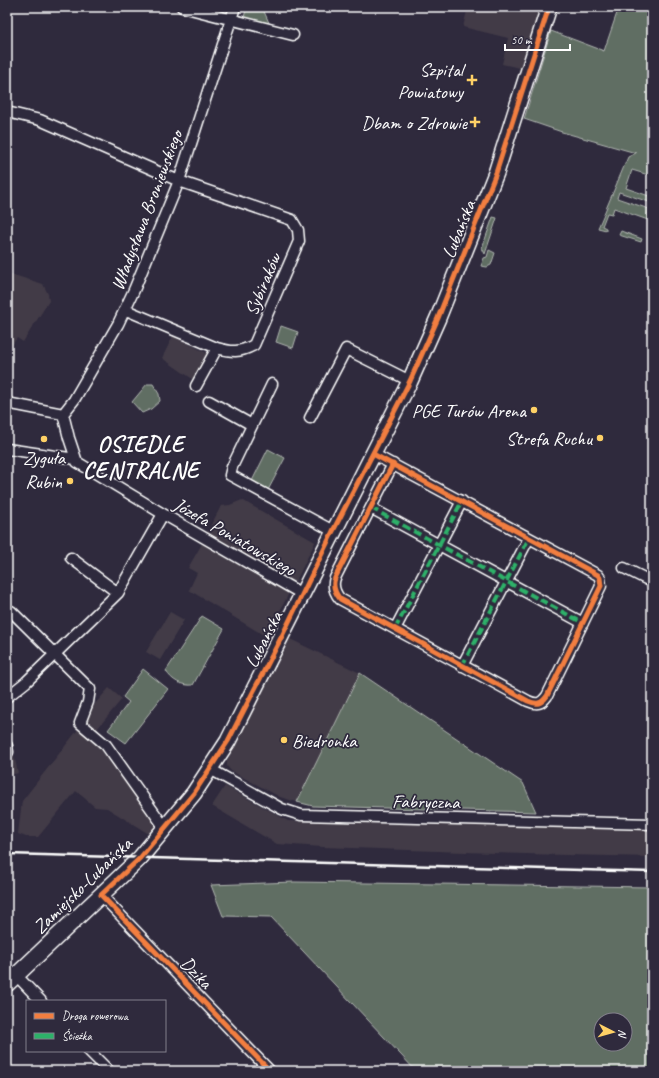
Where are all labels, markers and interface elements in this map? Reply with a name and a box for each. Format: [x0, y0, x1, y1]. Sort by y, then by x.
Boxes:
scale bar [505, 26, 570, 52]
text: 50 m [511, 32, 533, 48]
place label: Szpital Powiatowy [398, 58, 467, 104]
marker: Szpital Powiatowy [466, 74, 478, 86]
place label: Dbam o Zdrowie [361, 111, 469, 135]
marker: Dbam o Zdrowie [470, 117, 480, 127]
street label: Władysława Broniewskiego [105, 125, 189, 294]
street label: Lubańska [437, 195, 482, 262]
street label: Sybiraków [239, 248, 288, 319]
place label: PGE Turów Arena [412, 399, 527, 423]
marker: PGE Turów Arena [529, 405, 539, 415]
place label: Strefa Ruchu [506, 427, 593, 451]
district label: OSIEDLE CENTRALNE [83, 430, 202, 485]
marker: Strefa Ruchu [595, 433, 605, 443]
marker: Zyguła [39, 434, 49, 444]
place label: Zyguła [23, 446, 67, 470]
place label: Rubin [25, 470, 62, 494]
marker: Rubin [65, 476, 75, 486]
street label: Józefa Poniatowskiego [168, 492, 301, 582]
street label: Lubańska [240, 606, 289, 672]
place label: Biedronka [292, 729, 358, 753]
marker: Biedronka [279, 735, 289, 745]
street label: Fabryczna [392, 789, 462, 815]
street label: Zamiejsko-Lubańska [28, 831, 139, 939]
street label: Dzika [175, 951, 218, 995]
legend [26, 1000, 166, 1052]
text: Droga rowerowa [62, 1008, 129, 1024]
north arrow [593, 1012, 633, 1052]
text: Ścieżka [62, 1028, 92, 1044]
text: N [615, 1029, 630, 1039]

